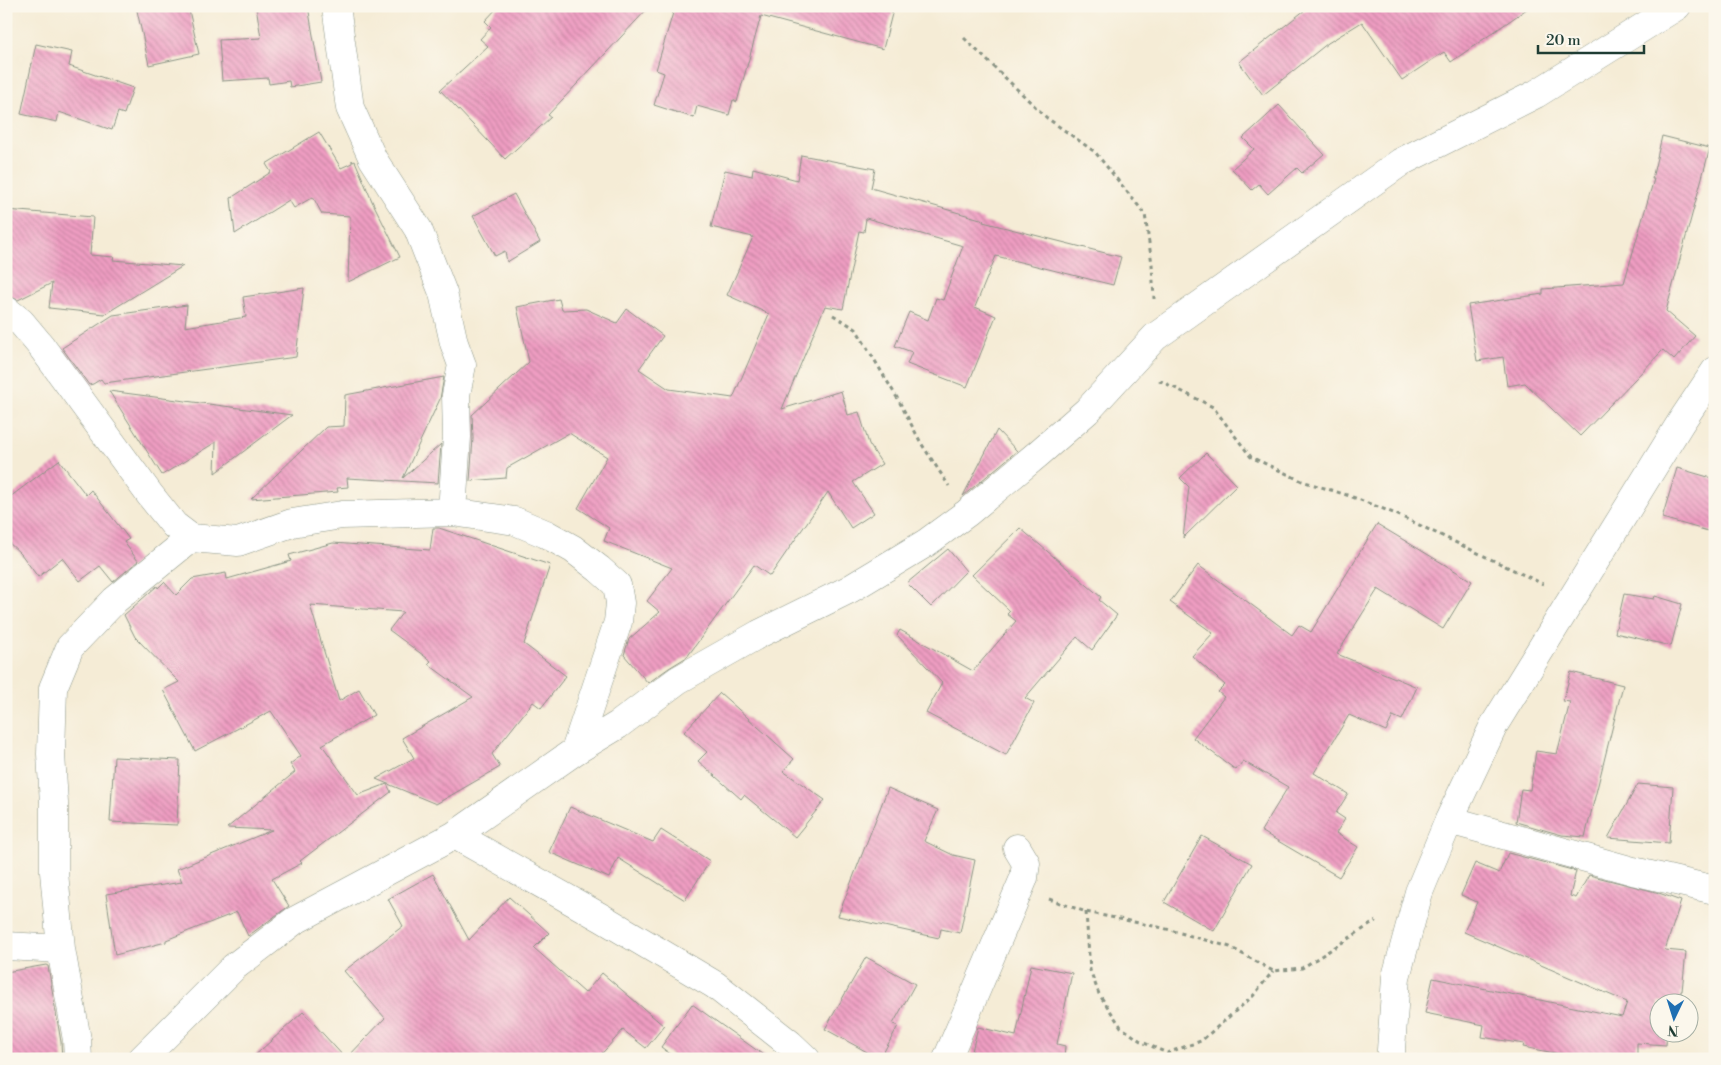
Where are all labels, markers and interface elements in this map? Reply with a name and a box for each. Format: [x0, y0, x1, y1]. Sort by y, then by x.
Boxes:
scale bar [1538, 22, 1645, 54]
text: 20 m [1546, 31, 1581, 50]
north arrow [1648, 992, 1698, 1042]
text: N [1667, 1021, 1679, 1039]

